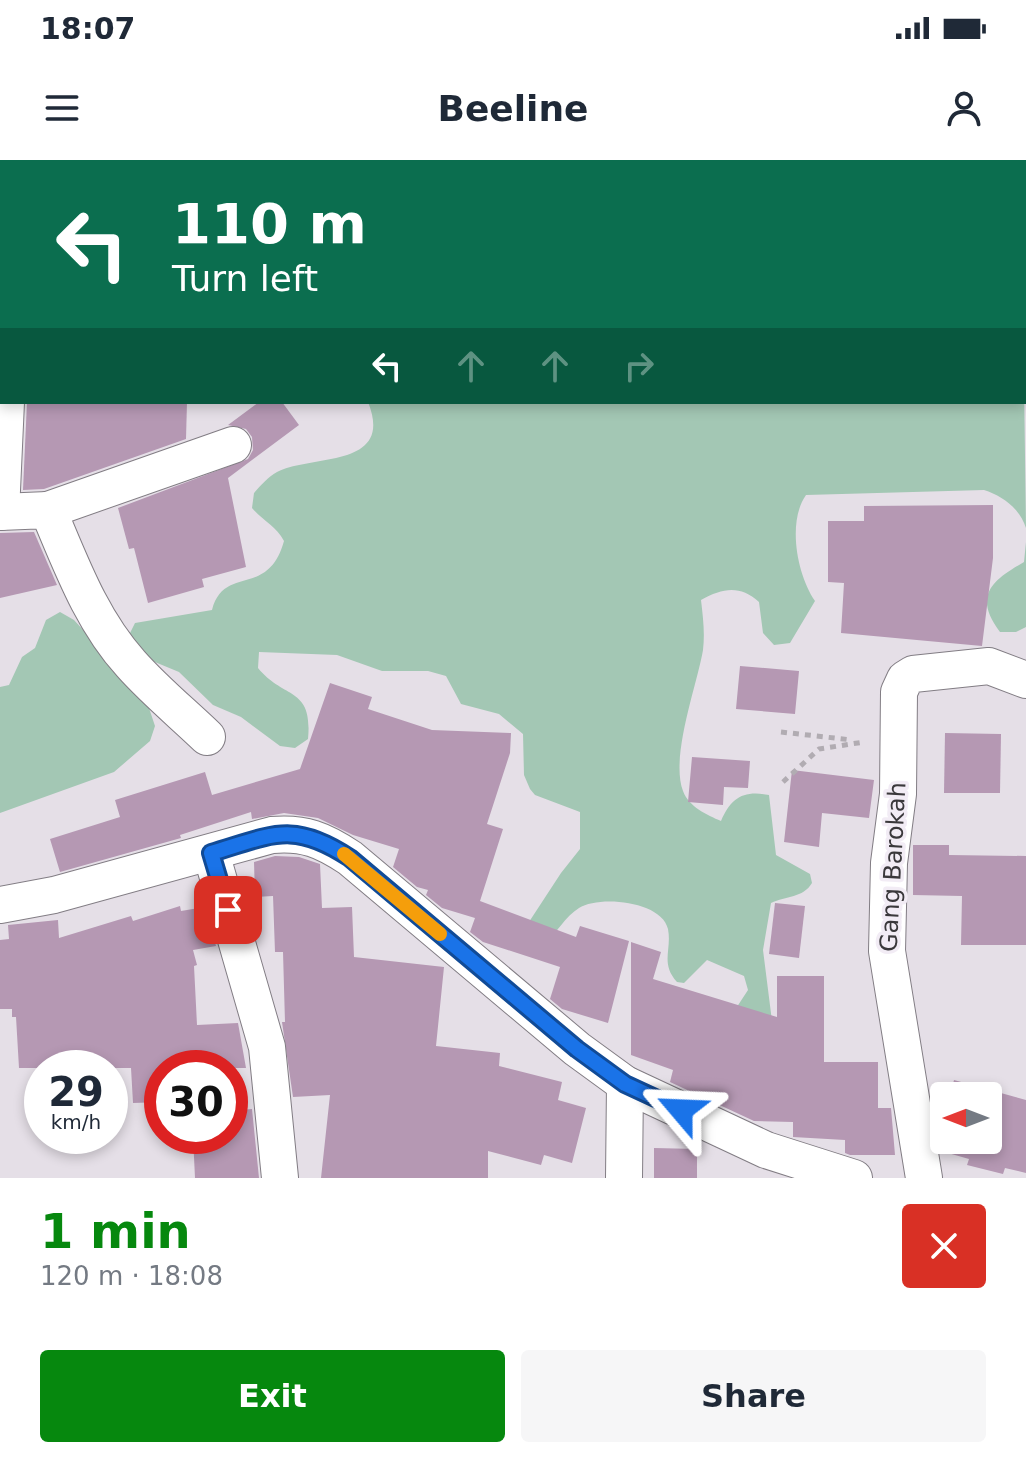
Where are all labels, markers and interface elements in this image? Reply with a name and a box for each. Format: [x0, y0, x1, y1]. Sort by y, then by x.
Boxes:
text: 18:07 [40, 11, 136, 46]
icon: menu [40, 86, 84, 130]
icon: person [942, 86, 986, 130]
text: Beeline [438, 88, 589, 129]
text: 110 m [172, 191, 367, 256]
icon: left [40, 192, 144, 296]
text: Turn left [172, 258, 318, 299]
icon: left [365, 344, 409, 388]
icon: ahead [449, 344, 493, 388]
icon: ahead [533, 344, 577, 388]
icon: right [617, 344, 661, 388]
street label: Gang Barokah [875, 781, 911, 953]
pin [194, 876, 262, 944]
icon: arrive [206, 888, 250, 932]
speed limit sign: 30 [144, 1050, 248, 1154]
position arrow [639, 1068, 723, 1152]
text: 29 [48, 1069, 104, 1115]
north arrow [930, 1082, 1002, 1154]
map controls [930, 1082, 1002, 1154]
text: km/h [51, 1110, 101, 1134]
text: 1 min [40, 1203, 191, 1259]
button: close [902, 1204, 986, 1288]
text: 120 m · 18:08 [40, 1261, 223, 1291]
button: Exit [40, 1350, 505, 1442]
button: Share [521, 1350, 986, 1442]

